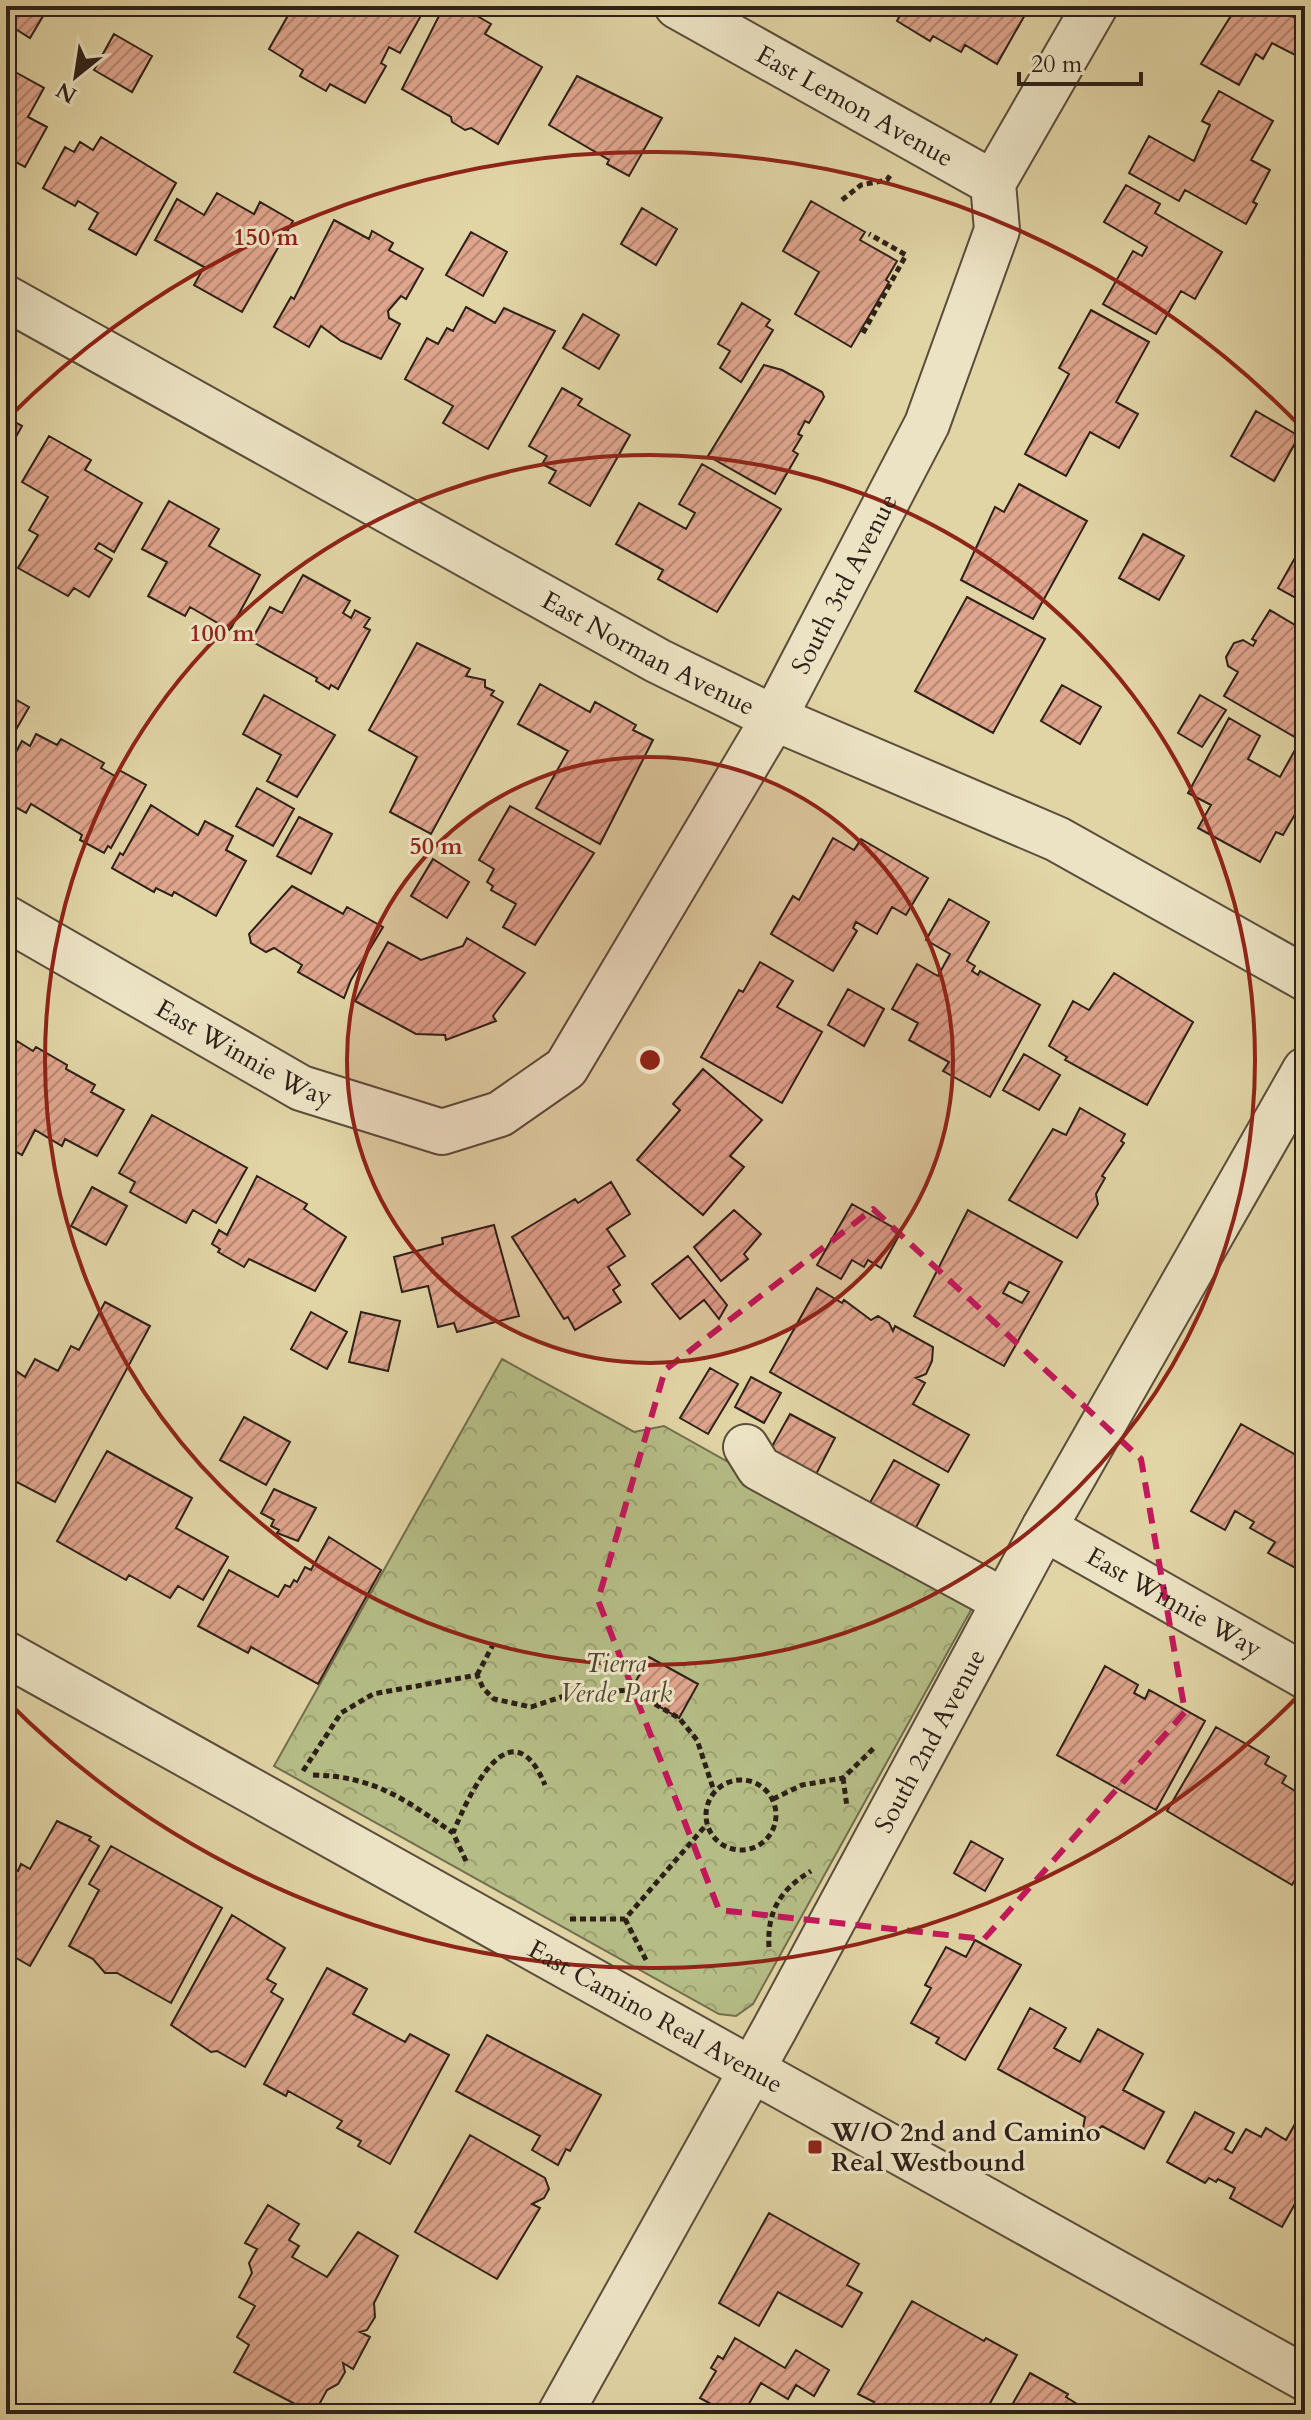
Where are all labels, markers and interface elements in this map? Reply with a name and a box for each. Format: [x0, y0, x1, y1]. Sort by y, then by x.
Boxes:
north arrow [36, 36, 116, 116]
street label: East Lemon Avenue [750, 36, 960, 175]
scale bar [1019, 36, 1141, 86]
text: 20 m [1031, 48, 1083, 81]
text: N [51, 75, 82, 110]
text: 150 m [233, 221, 300, 254]
street label: South 3rd Avenue [783, 487, 905, 680]
street label: East Norman Avenue [536, 582, 761, 723]
text: 100 m [189, 617, 256, 650]
text: 50 m [409, 830, 463, 863]
street label: East Winnie Way [149, 991, 337, 1114]
centre of rings [636, 1046, 664, 1074]
street label: East Winnie Way [1080, 1538, 1269, 1666]
street label: South 2nd Avenue [866, 1643, 993, 1839]
park label: Tierra Verde Park [560, 1646, 672, 1711]
street label: East Camino Real Avenue [522, 1931, 790, 2101]
place label: W/O 2nd and Camino Real Westbound [830, 2115, 1101, 2180]
marker: W/O 2nd and Camino Real Westbound [806, 2138, 824, 2156]

